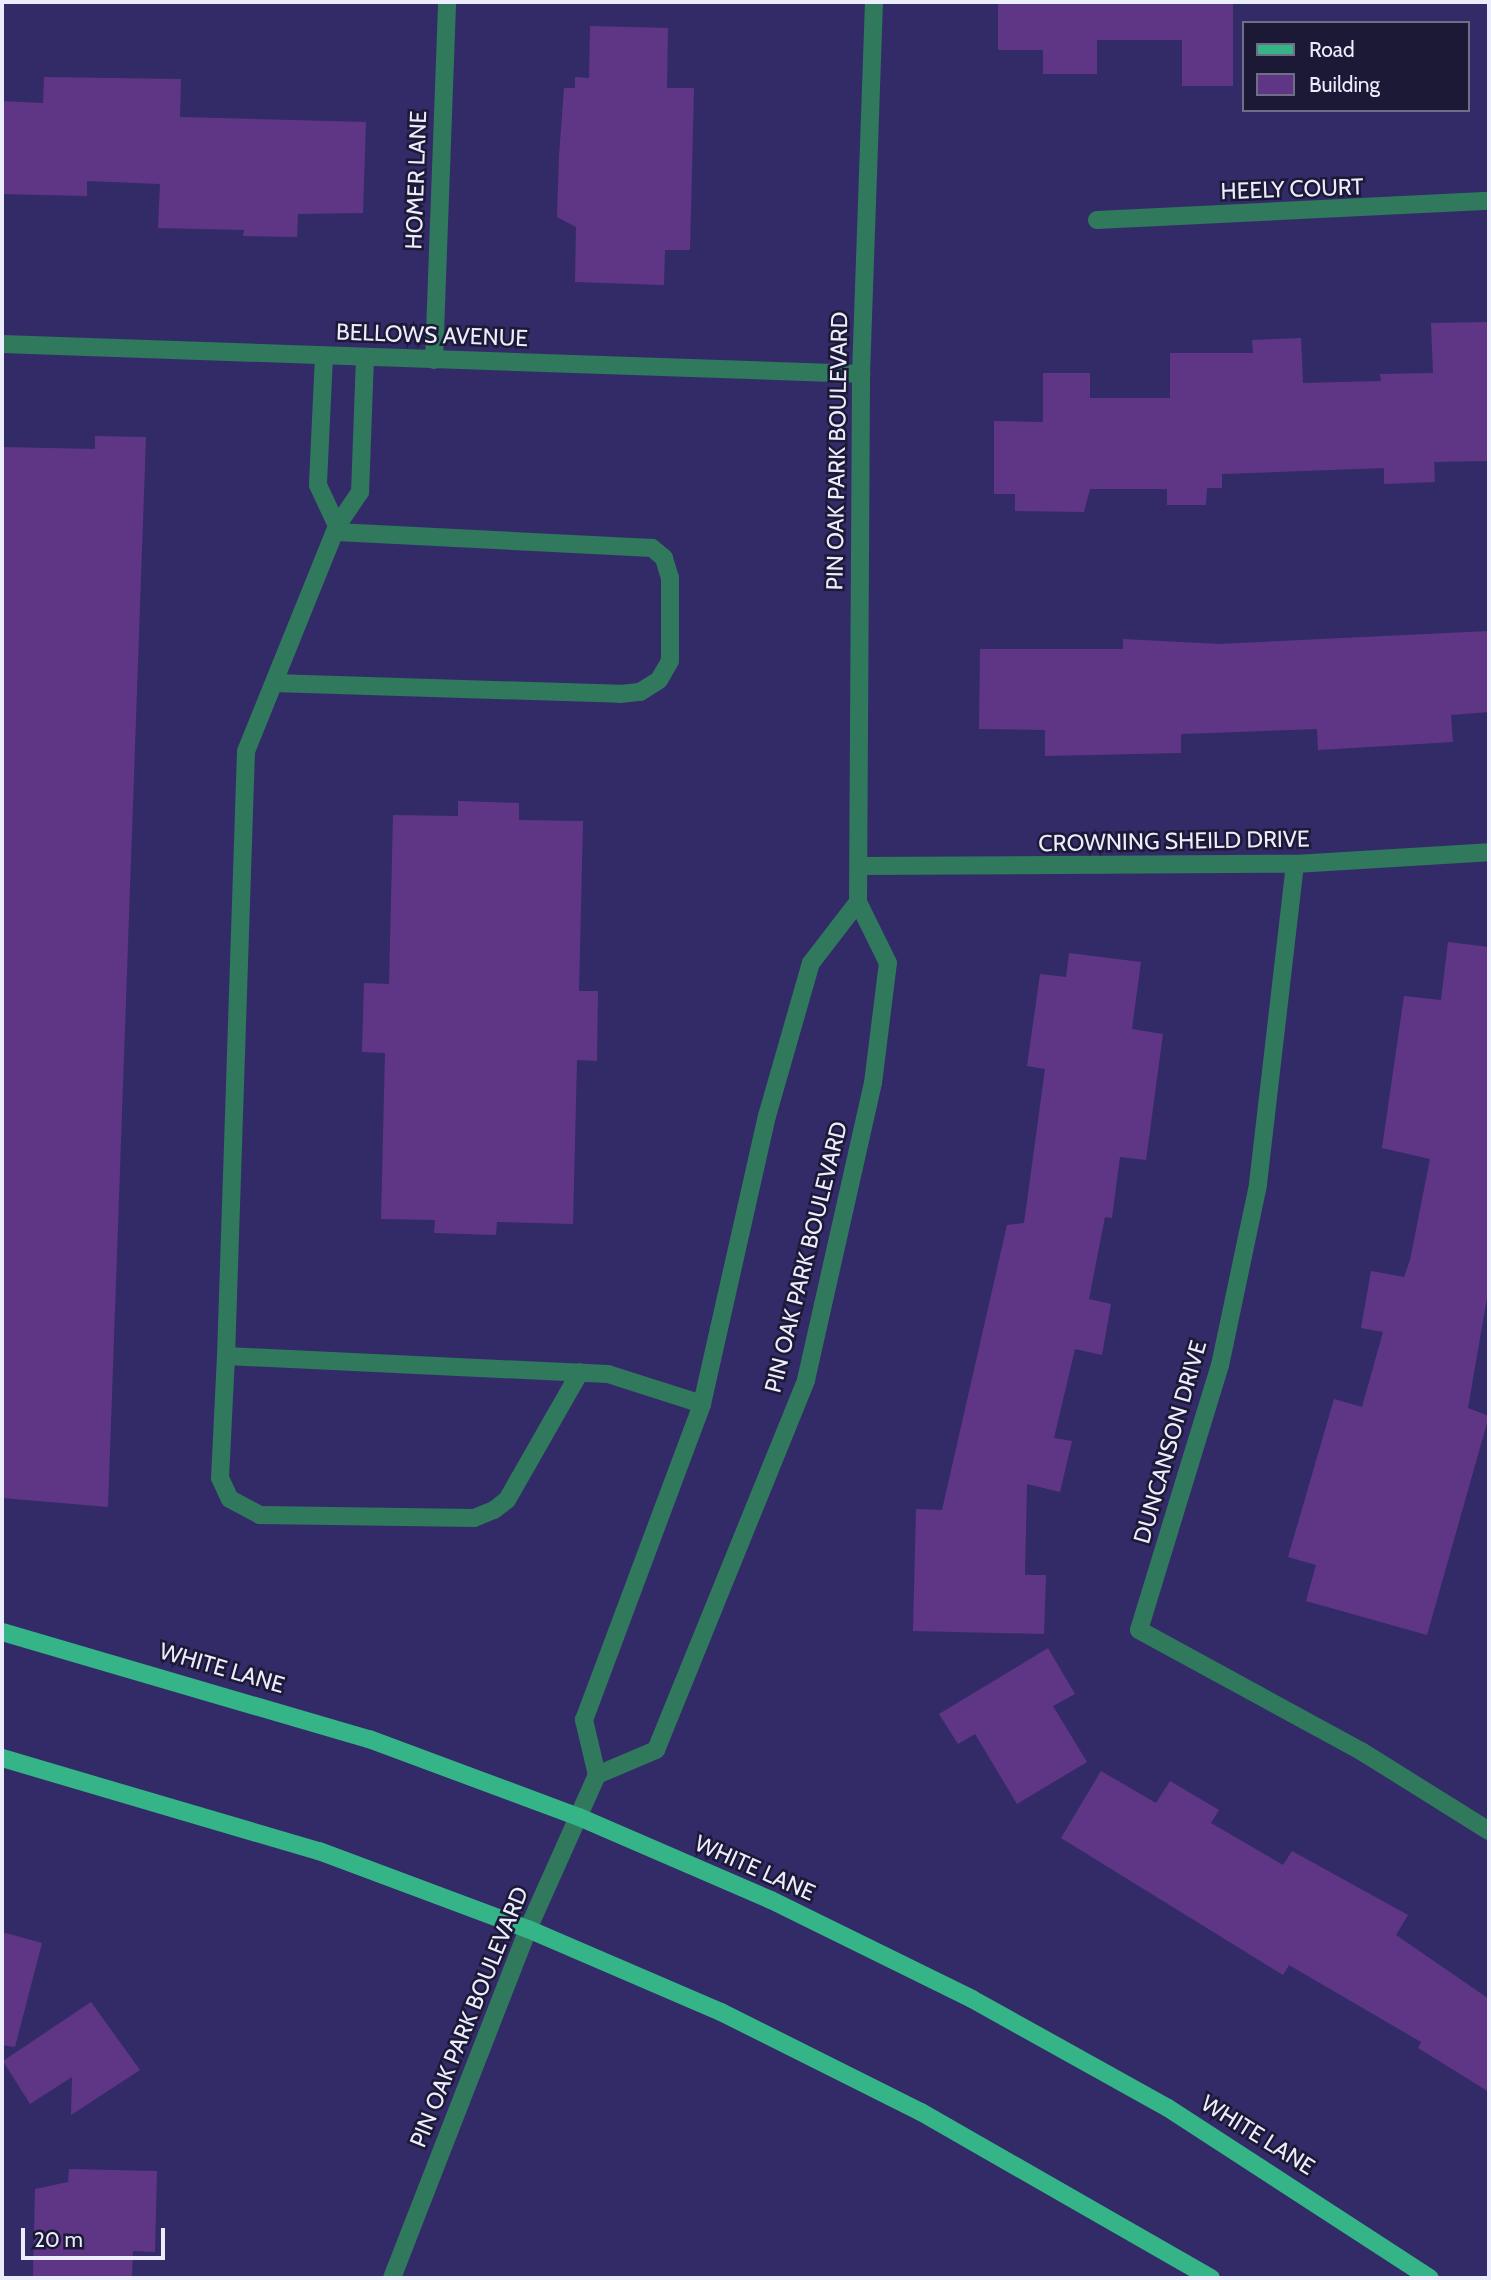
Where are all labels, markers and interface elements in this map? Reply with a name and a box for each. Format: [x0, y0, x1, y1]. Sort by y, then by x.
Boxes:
legend [1242, 21, 1470, 112]
text: Road [1309, 37, 1355, 62]
text: Building [1309, 72, 1380, 97]
street label: HOMER LANE [400, 110, 432, 250]
street label: HEELY COURT [1220, 173, 1364, 205]
street label: PIN OAK PARK BOULEVARD [821, 311, 853, 591]
street label: BELLOWS AVENUE [335, 318, 529, 352]
street label: CROWNING SHEILD DRIVE [1038, 825, 1310, 857]
street label: PIN OAK PARK BOULEVARD [759, 1118, 853, 1396]
street label: DUNCANSON DRIVE [1128, 1337, 1212, 1547]
street label: WHITE LANE [156, 1637, 288, 1699]
street label: WHITE LANE [691, 1829, 819, 1907]
street label: PIN OAK PARK BOULEVARD [404, 1883, 534, 2151]
street label: WHITE LANE [1196, 2089, 1320, 2181]
scale bar [24, 2214, 168, 2258]
text: 20 m [34, 2227, 83, 2252]

